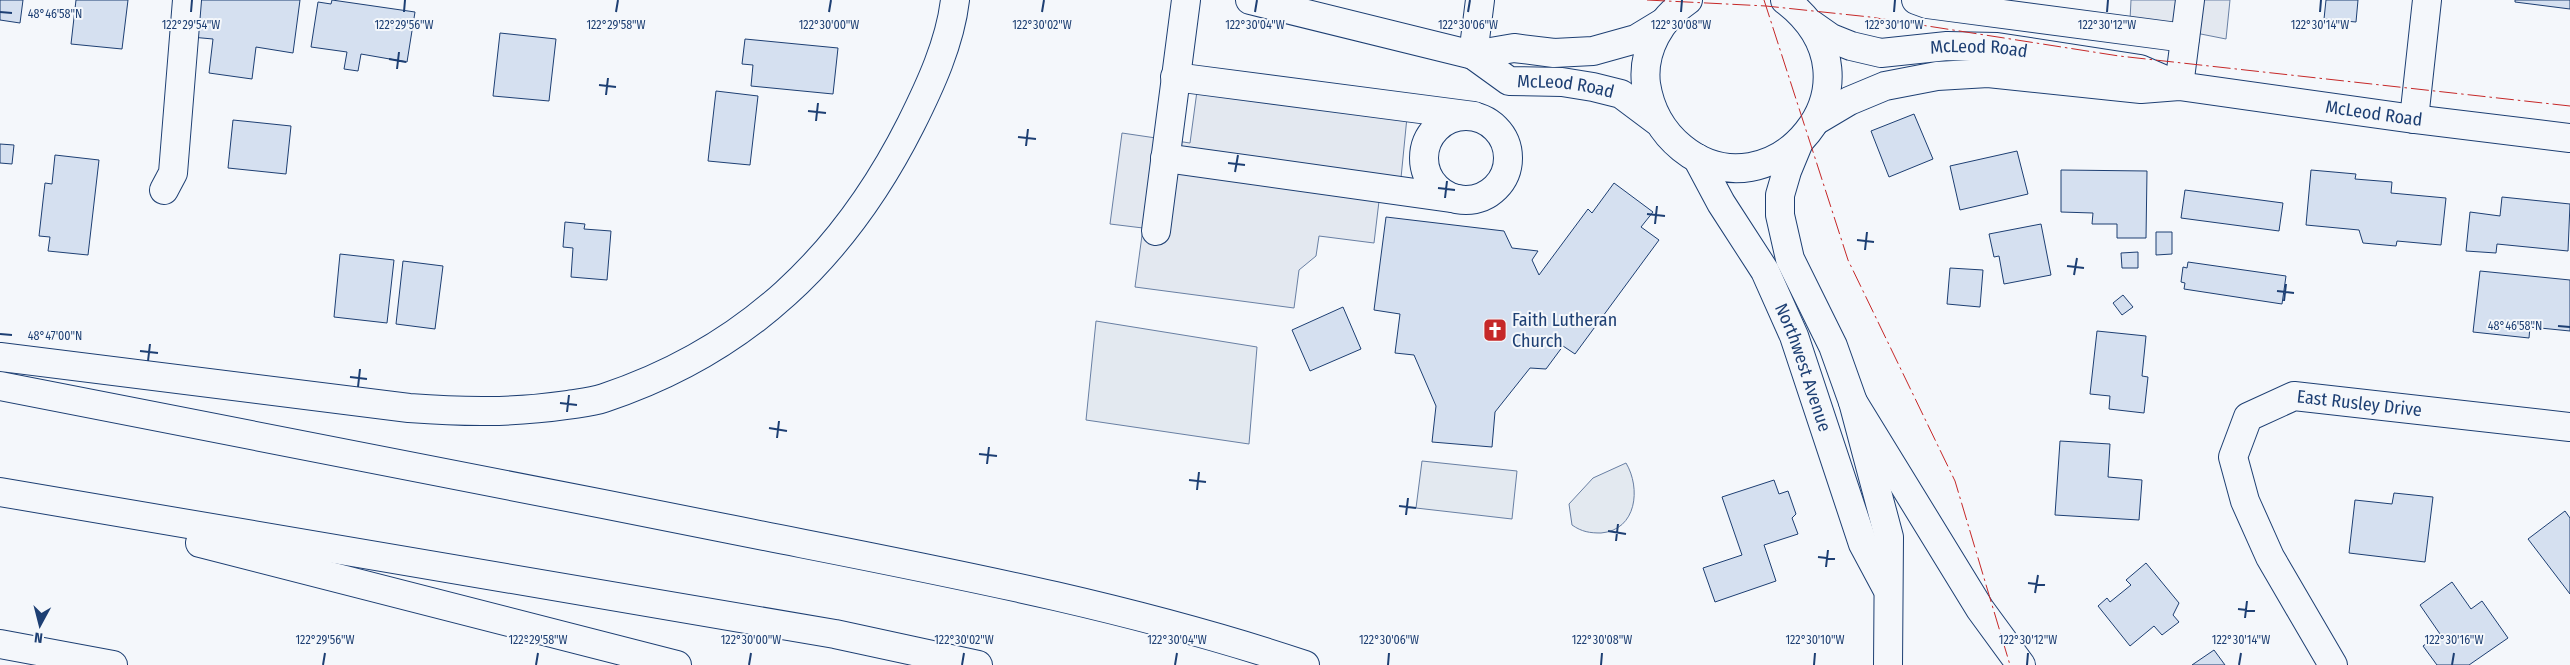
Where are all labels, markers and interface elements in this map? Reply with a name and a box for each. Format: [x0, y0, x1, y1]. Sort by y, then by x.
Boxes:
text: 48°46'58"N [28, 7, 82, 21]
text: 122°29'54"W [162, 18, 220, 32]
text: 122°29'56"W [374, 18, 434, 32]
text: 122°29'58"W [586, 18, 646, 32]
text: 122°30'00"W [799, 18, 859, 32]
text: 122°30'02"W [1012, 18, 1072, 32]
text: 122°30'04"W [1225, 18, 1285, 32]
text: 122°30'06"W [1438, 18, 1498, 32]
text: 122°30'08"W [1651, 18, 1711, 32]
text: 122°30'10"W [1864, 18, 1924, 32]
text: 122°30'12"W [2078, 18, 2136, 32]
text: 122°30'14"W [2291, 18, 2349, 32]
street label: McLeod Road [1929, 35, 2029, 63]
street label: McLeod Road [1517, 70, 1616, 103]
street label: McLeod Road [2324, 96, 2424, 131]
street label: Northwest Avenue [1770, 300, 1836, 435]
place label: Faith Lutheran Church [1512, 309, 1617, 352]
church icon: Faith Lutheran Church [1482, 317, 1508, 343]
text: 48°46'58"N [2488, 319, 2542, 333]
text: 48°47'00"N [28, 329, 82, 343]
street label: East Rusley Drive [2296, 385, 2423, 421]
north arrow [15, 600, 65, 650]
text: N [33, 628, 44, 646]
text: 122°29'56"W [295, 633, 355, 647]
text: 122°29'58"W [508, 633, 568, 647]
text: 122°30'00"W [721, 633, 781, 647]
text: 122°30'02"W [934, 633, 994, 647]
text: 122°30'04"W [1147, 633, 1207, 647]
text: 122°30'06"W [1359, 633, 1419, 647]
text: 122°30'08"W [1572, 633, 1632, 647]
text: 122°30'10"W [1785, 633, 1845, 647]
text: 122°30'12"W [1999, 633, 2057, 647]
text: 122°30'14"W [2212, 633, 2270, 647]
text: 122°30'16"W [2425, 633, 2483, 647]

